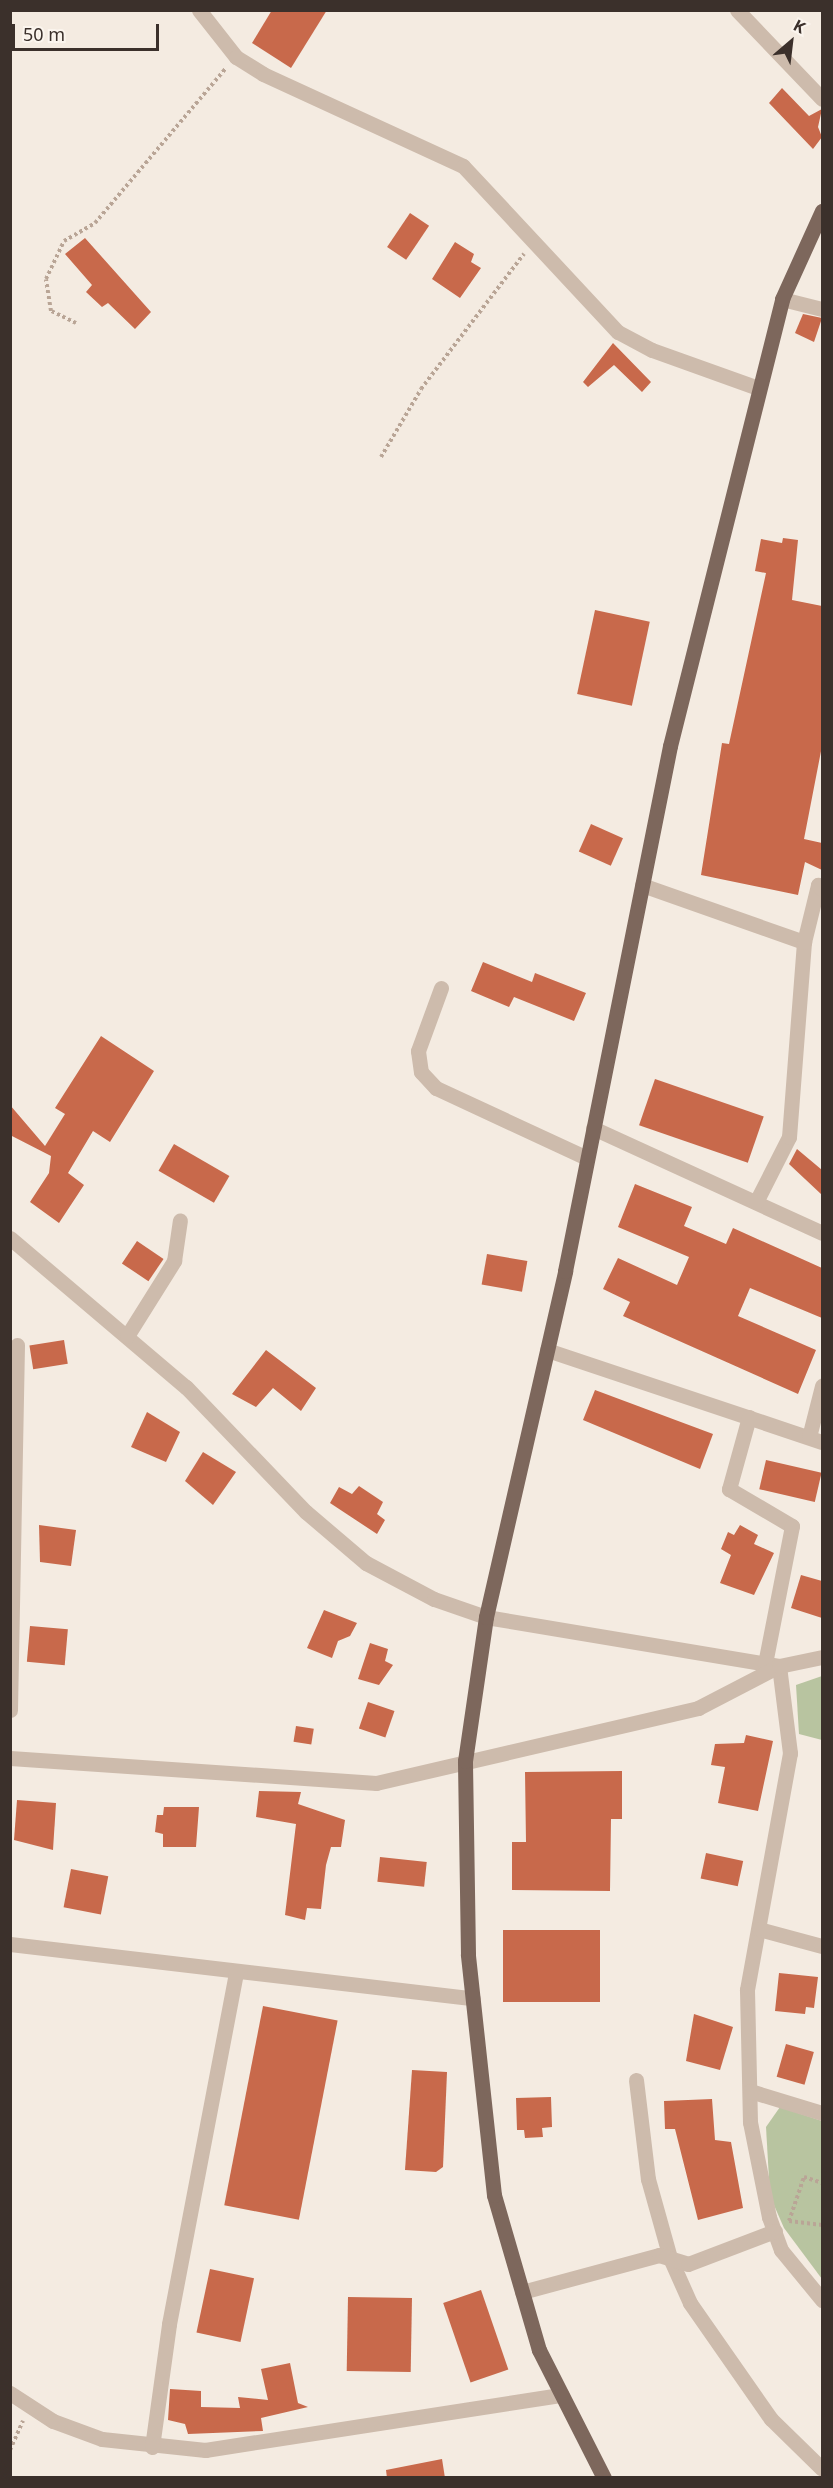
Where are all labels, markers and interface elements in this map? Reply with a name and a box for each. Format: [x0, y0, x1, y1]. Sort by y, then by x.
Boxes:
scale bar [15, 12, 162, 50]
north arrow [761, 12, 821, 72]
text: K [790, 14, 809, 38]
text: 50 m [23, 22, 65, 46]

